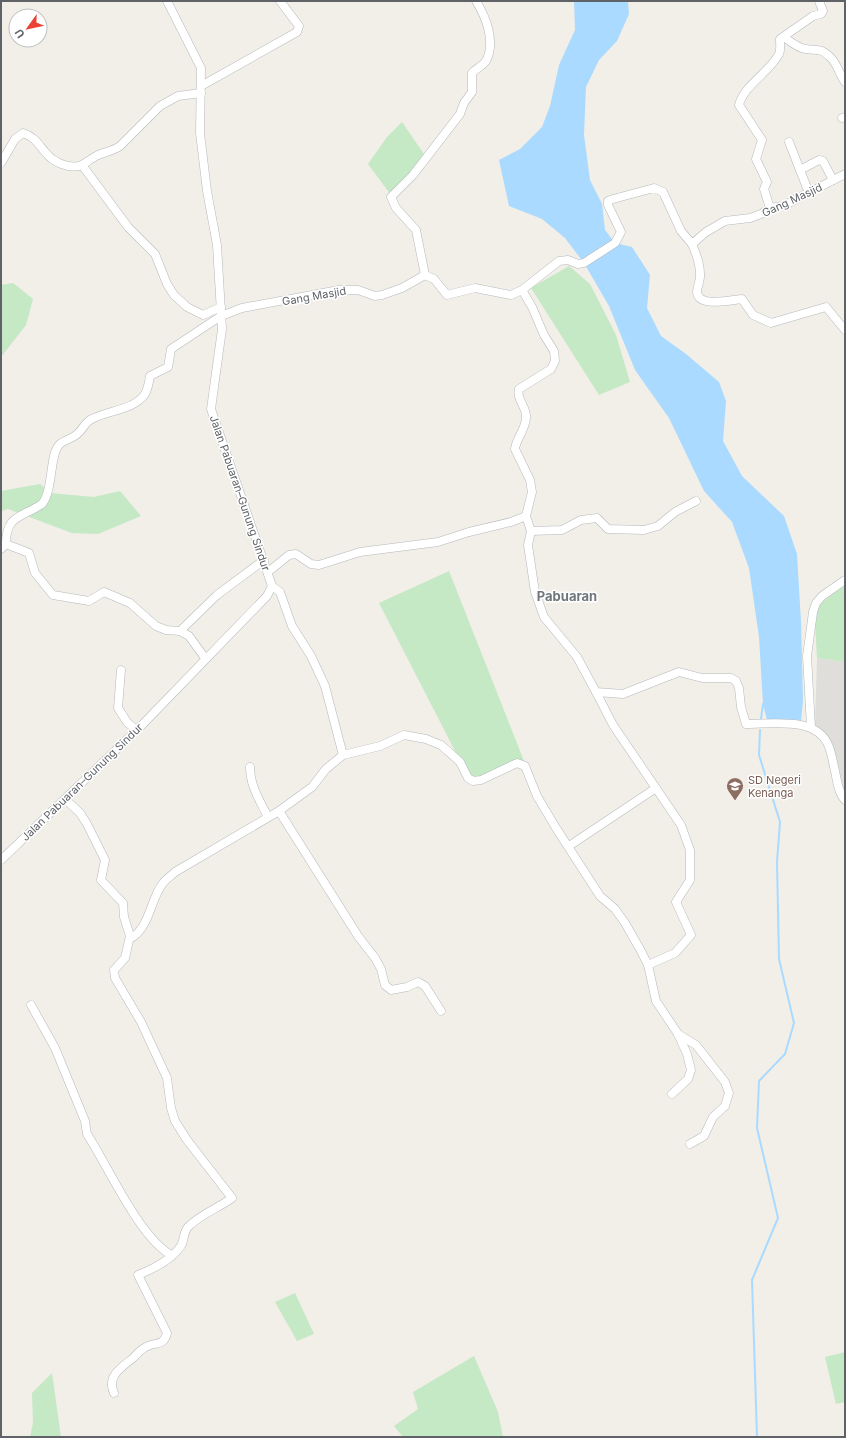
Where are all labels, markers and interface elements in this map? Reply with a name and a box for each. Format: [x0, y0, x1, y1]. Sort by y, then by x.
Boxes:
north arrow [8, 8, 48, 48]
text: U [12, 26, 28, 41]
street label: Gang Masjid [760, 180, 824, 220]
street label: Gang Masjid [281, 283, 347, 309]
street label: Jalan Pabuaran–Gunung Sindur [207, 413, 273, 573]
district label: Pabuaran [537, 588, 597, 604]
street label: Jalan Pabuaran–Gunung Sindur [18, 720, 146, 844]
place label: SD Negeri Kenanga [748, 773, 801, 800]
school or university icon: SD Negeri Kenanga [725, 776, 745, 801]

